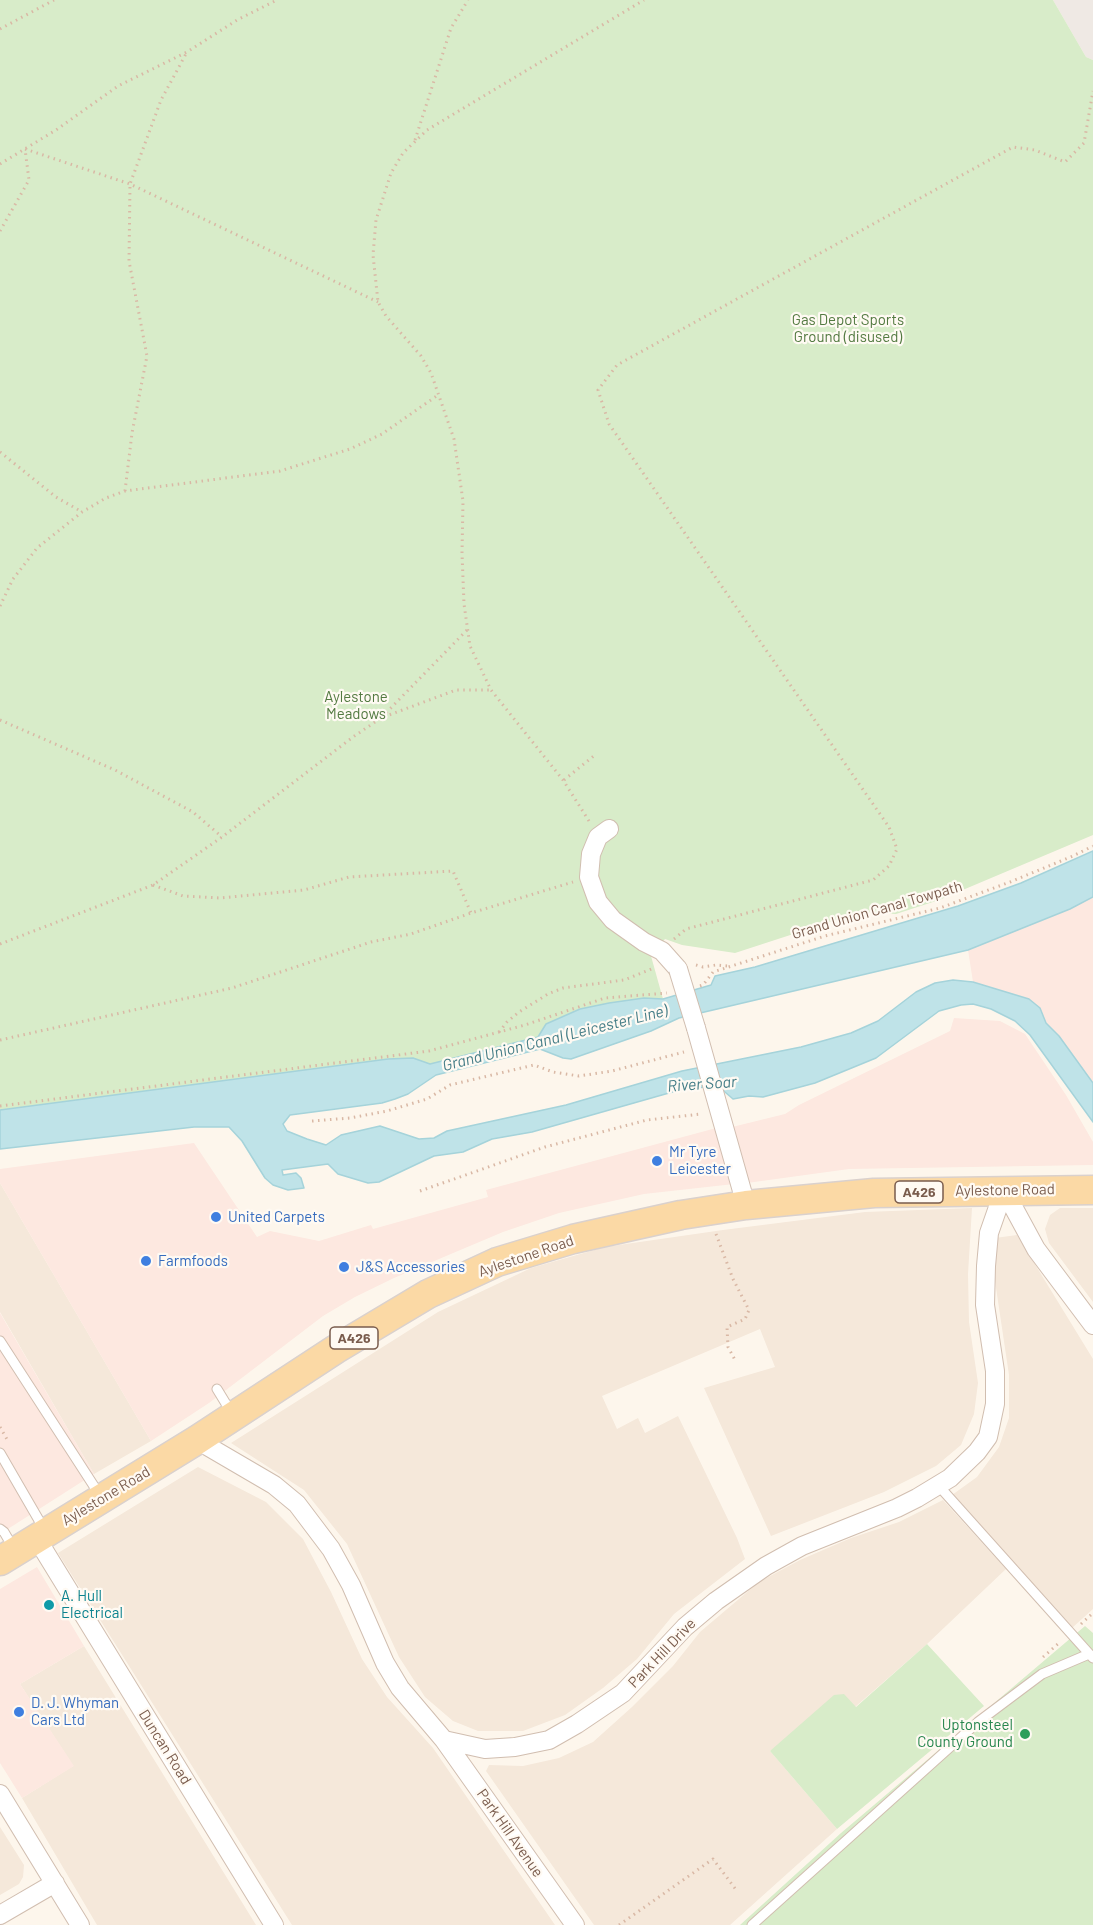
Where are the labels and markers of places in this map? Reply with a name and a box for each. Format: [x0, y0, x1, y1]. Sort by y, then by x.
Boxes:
place label: Mr Tyre Leicester [669, 1143, 731, 1178]
marker: Mr Tyre Leicester [650, 1154, 664, 1168]
place label: United Carpets [228, 1208, 325, 1226]
marker: United Carpets [209, 1210, 223, 1224]
place label: Farmfoods [158, 1252, 228, 1270]
marker: Farmfoods [139, 1254, 153, 1268]
place label: J&S Accessories [356, 1258, 465, 1276]
marker: J&S Accessories [337, 1260, 351, 1274]
place label: A. Hull Electrical [61, 1587, 123, 1622]
marker: A. Hull Electrical [42, 1598, 56, 1612]
place label: D. J. Whyman Cars Ltd [31, 1694, 119, 1729]
marker: D. J. Whyman Cars Ltd [12, 1705, 26, 1719]
place label: Uptonsteel County Ground [917, 1716, 1013, 1751]
marker: Uptonsteel County Ground [1018, 1727, 1032, 1741]

